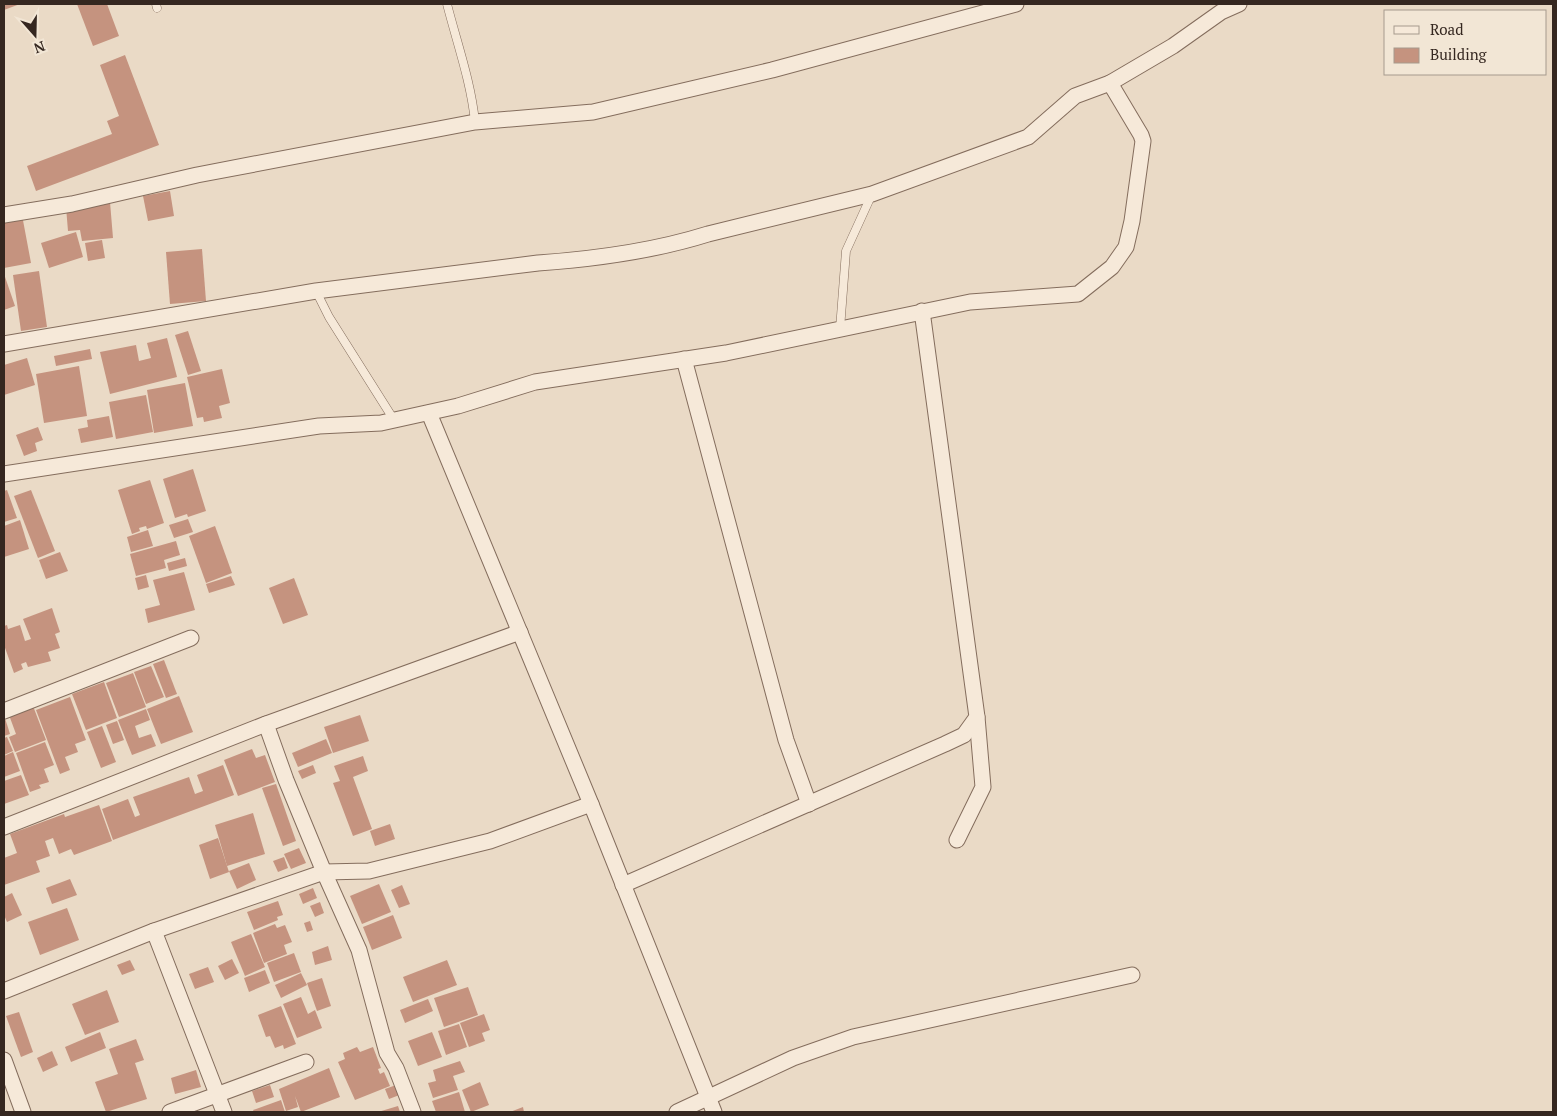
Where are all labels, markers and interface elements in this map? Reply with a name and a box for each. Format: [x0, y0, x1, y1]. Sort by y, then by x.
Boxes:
north arrow [10, 10, 60, 60]
legend [1384, 10, 1547, 75]
text: Road [1430, 19, 1463, 39]
text: N [31, 37, 48, 59]
text: Building [1430, 44, 1488, 64]

